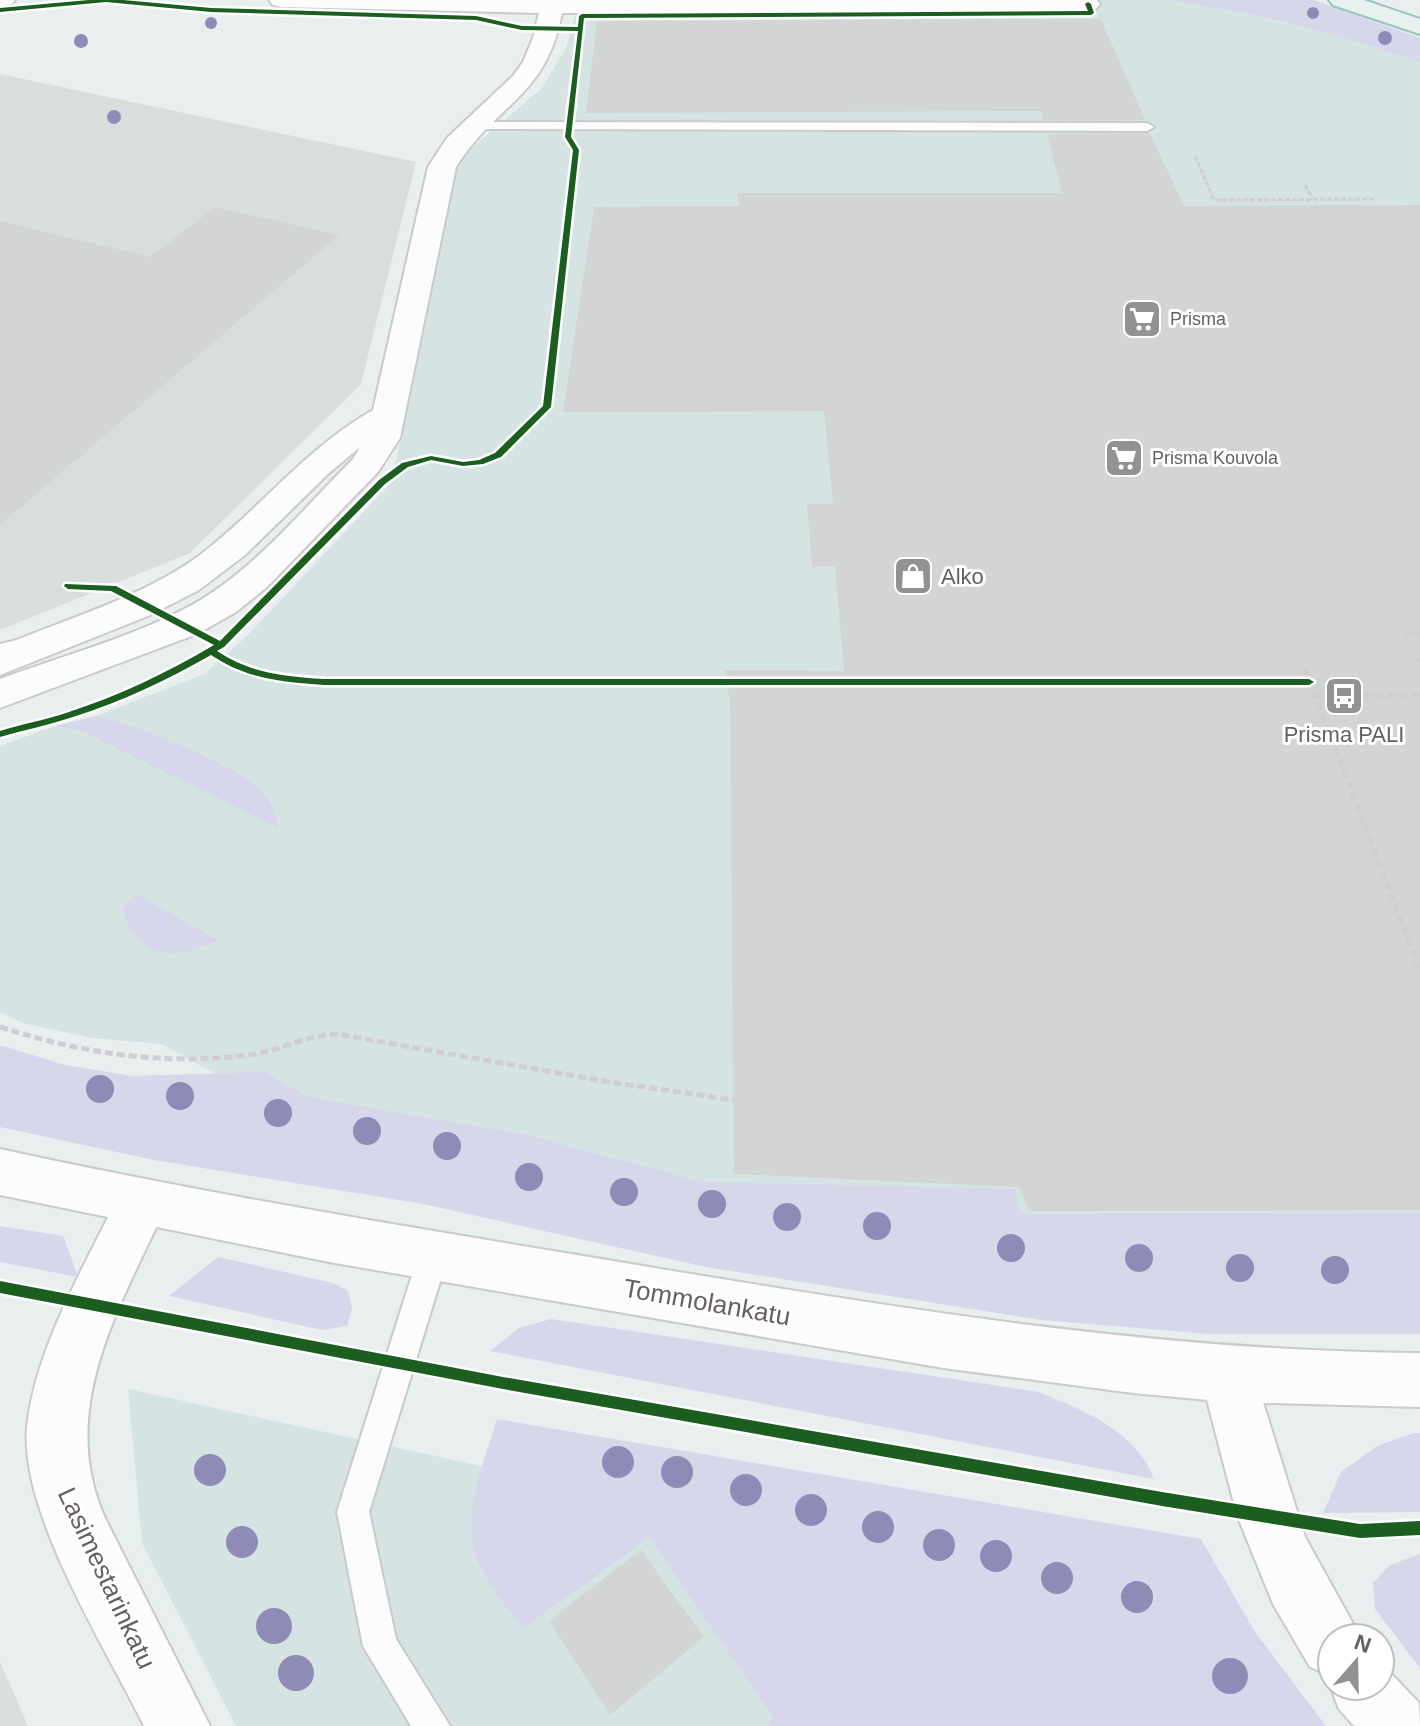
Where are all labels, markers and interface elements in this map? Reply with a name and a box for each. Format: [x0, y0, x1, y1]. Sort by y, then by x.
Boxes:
supermarket icon: Prisma [1121, 298, 1163, 340]
place label: Prisma [1170, 309, 1227, 329]
supermarket icon: Prisma Kouvola [1103, 437, 1145, 479]
place label: Prisma Kouvola [1152, 448, 1279, 468]
shop icon: Alko [892, 555, 934, 597]
place label: Alko [941, 564, 984, 589]
bus stop icon: Prisma PALI [1323, 675, 1365, 717]
place label: Prisma PALI [1284, 722, 1404, 747]
street label: Tommolankatu [621, 1273, 793, 1331]
street label: Lasimestarinkatu [52, 1483, 162, 1673]
north arrow [1316, 1622, 1396, 1702]
text: N [1351, 1629, 1374, 1658]

